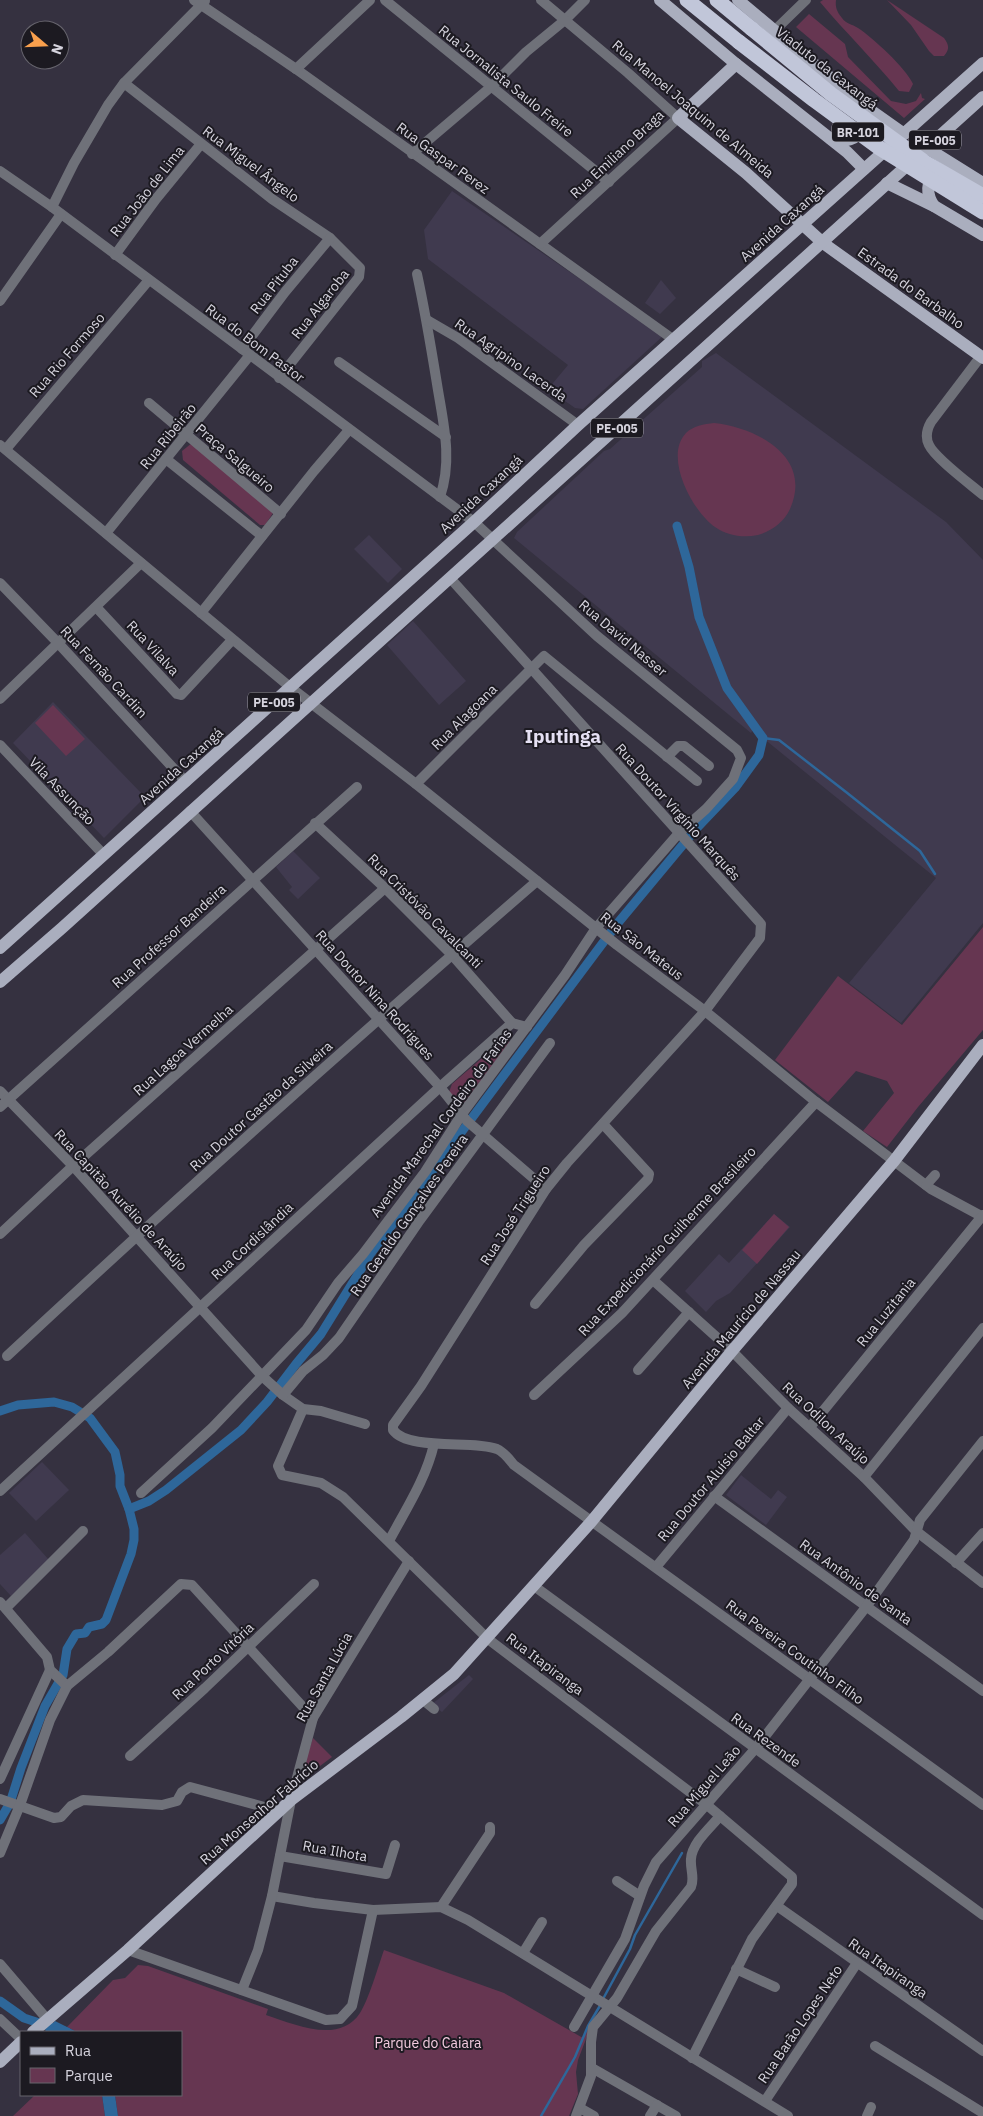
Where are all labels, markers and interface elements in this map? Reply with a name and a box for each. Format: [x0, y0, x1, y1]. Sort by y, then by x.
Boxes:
north arrow [20, 20, 70, 70]
street label: Rua Jornalista Saulo Freire [435, 21, 577, 141]
street label: Viaduto da Caxangá [773, 23, 882, 114]
street label: Rua Manoel Joaquim de Almeida [608, 36, 778, 182]
text: N [47, 42, 67, 57]
street label: Rua Emiliano Braga [566, 105, 668, 202]
street label: Rua Gaspar Perez [393, 118, 494, 198]
street label: Rua Miguel Ângelo [199, 122, 303, 206]
road number: BR-101 [832, 122, 884, 142]
road number: PE-005 [909, 130, 961, 150]
street label: Rua João de Lima [106, 141, 188, 240]
street label: Avenida Caxangá [736, 180, 828, 265]
street label: Estrada do Barbalho [854, 243, 968, 333]
street label: Rua Pituba [246, 252, 302, 317]
street label: Rua Algaroba [287, 265, 353, 343]
street label: Rua do Bom Pastor [202, 300, 308, 386]
street label: Rua Rio Formoso [25, 309, 109, 401]
street label: Rua Agripino Lacerda [451, 314, 571, 406]
street label: Rua Ribeirão [136, 399, 200, 473]
road number: PE-005 [591, 418, 643, 438]
street label: Praça Salgueiro [192, 420, 278, 496]
street label: Avenida Caxangá [436, 451, 527, 537]
street label: Rua David Nasser [575, 596, 671, 680]
street label: Rua Vilalva [123, 617, 183, 680]
street label: Rua Fernão Cardim [57, 622, 151, 722]
street label: Rua Alagoana [427, 680, 501, 754]
road number: PE-005 [248, 692, 300, 712]
street label: Avenida Caxangá [135, 723, 227, 808]
district label: Iputinga [525, 724, 601, 748]
street label: Rua Doutor Virgínio Marquês [611, 740, 745, 885]
street label: Vila Assunção [25, 753, 99, 829]
street label: Rua Cristóvão Cavalcanti [364, 850, 486, 972]
street label: Rua Professor Bandeira [108, 880, 230, 992]
street label: Rua São Mateus [597, 908, 687, 984]
street label: Rua Doutor Nina Rodrigues [312, 926, 438, 1064]
street label: Rua Lagoa Vermelha [129, 1000, 237, 1100]
street label: Avenida Marechal Cordeiro de Farias [367, 1025, 516, 1221]
street label: Rua Doutor Gastão da Silveira [186, 1037, 337, 1175]
street label: Rua Capitão Aurélio de Araújo [51, 1125, 191, 1275]
street label: Rua Geraldo Gonçalves Pereira [346, 1130, 472, 1300]
street label: Rua Expedicionário Guilherme Brasileiro [574, 1142, 760, 1340]
street label: Rua José Trigueiro [476, 1161, 554, 1268]
street label: Rua Cordislândia [207, 1198, 297, 1284]
street label: Avenida Maurício de Nassau [678, 1246, 804, 1392]
street label: Rua Luzitania [853, 1273, 920, 1350]
street label: Rua Odilon Araújo [779, 1378, 874, 1468]
street label: Rua Doutor Aluísio Baltar [653, 1413, 769, 1545]
street label: Rua Antônio de Santa [796, 1535, 916, 1629]
street label: Rua Pereira Coutinho Filho [722, 1596, 868, 1708]
street label: Rua Porto Vitória [168, 1618, 258, 1704]
street label: Rua Santa Lúcia [292, 1629, 356, 1725]
street label: Rua Itapiranga [503, 1629, 588, 1699]
street label: Rua Rezende [728, 1709, 805, 1772]
street label: Rua Miguel Leão [664, 1741, 745, 1831]
street label: Rua Monsenhor Fabrício [196, 1755, 322, 1868]
street label: Rua Ilhota [301, 1836, 369, 1866]
street label: Rua Itapiranga [845, 1934, 932, 2002]
street label: Rua Barão Lopes Neto [754, 1961, 846, 2087]
legend [20, 2031, 182, 2096]
park label: Parque do Caiara [375, 2034, 482, 2052]
text: Rua [65, 2041, 91, 2060]
text: Parque [65, 2066, 113, 2085]

